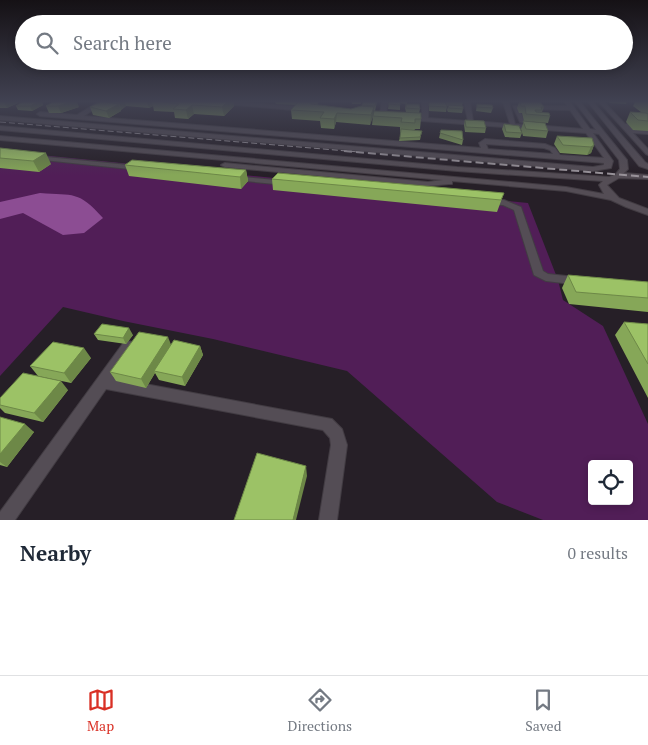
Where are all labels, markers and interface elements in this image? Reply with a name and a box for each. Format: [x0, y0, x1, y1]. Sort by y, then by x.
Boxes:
search box [15, 15, 633, 70]
icon: search [33, 29, 61, 57]
text: Search here [73, 30, 172, 55]
map controls [588, 460, 633, 505]
button: locate [588, 460, 633, 505]
text: Nearby [20, 539, 91, 567]
text: 0 results [568, 542, 628, 564]
tab: Map [87, 686, 115, 735]
tab: Directions [288, 686, 352, 735]
tab: Saved [525, 686, 561, 735]

